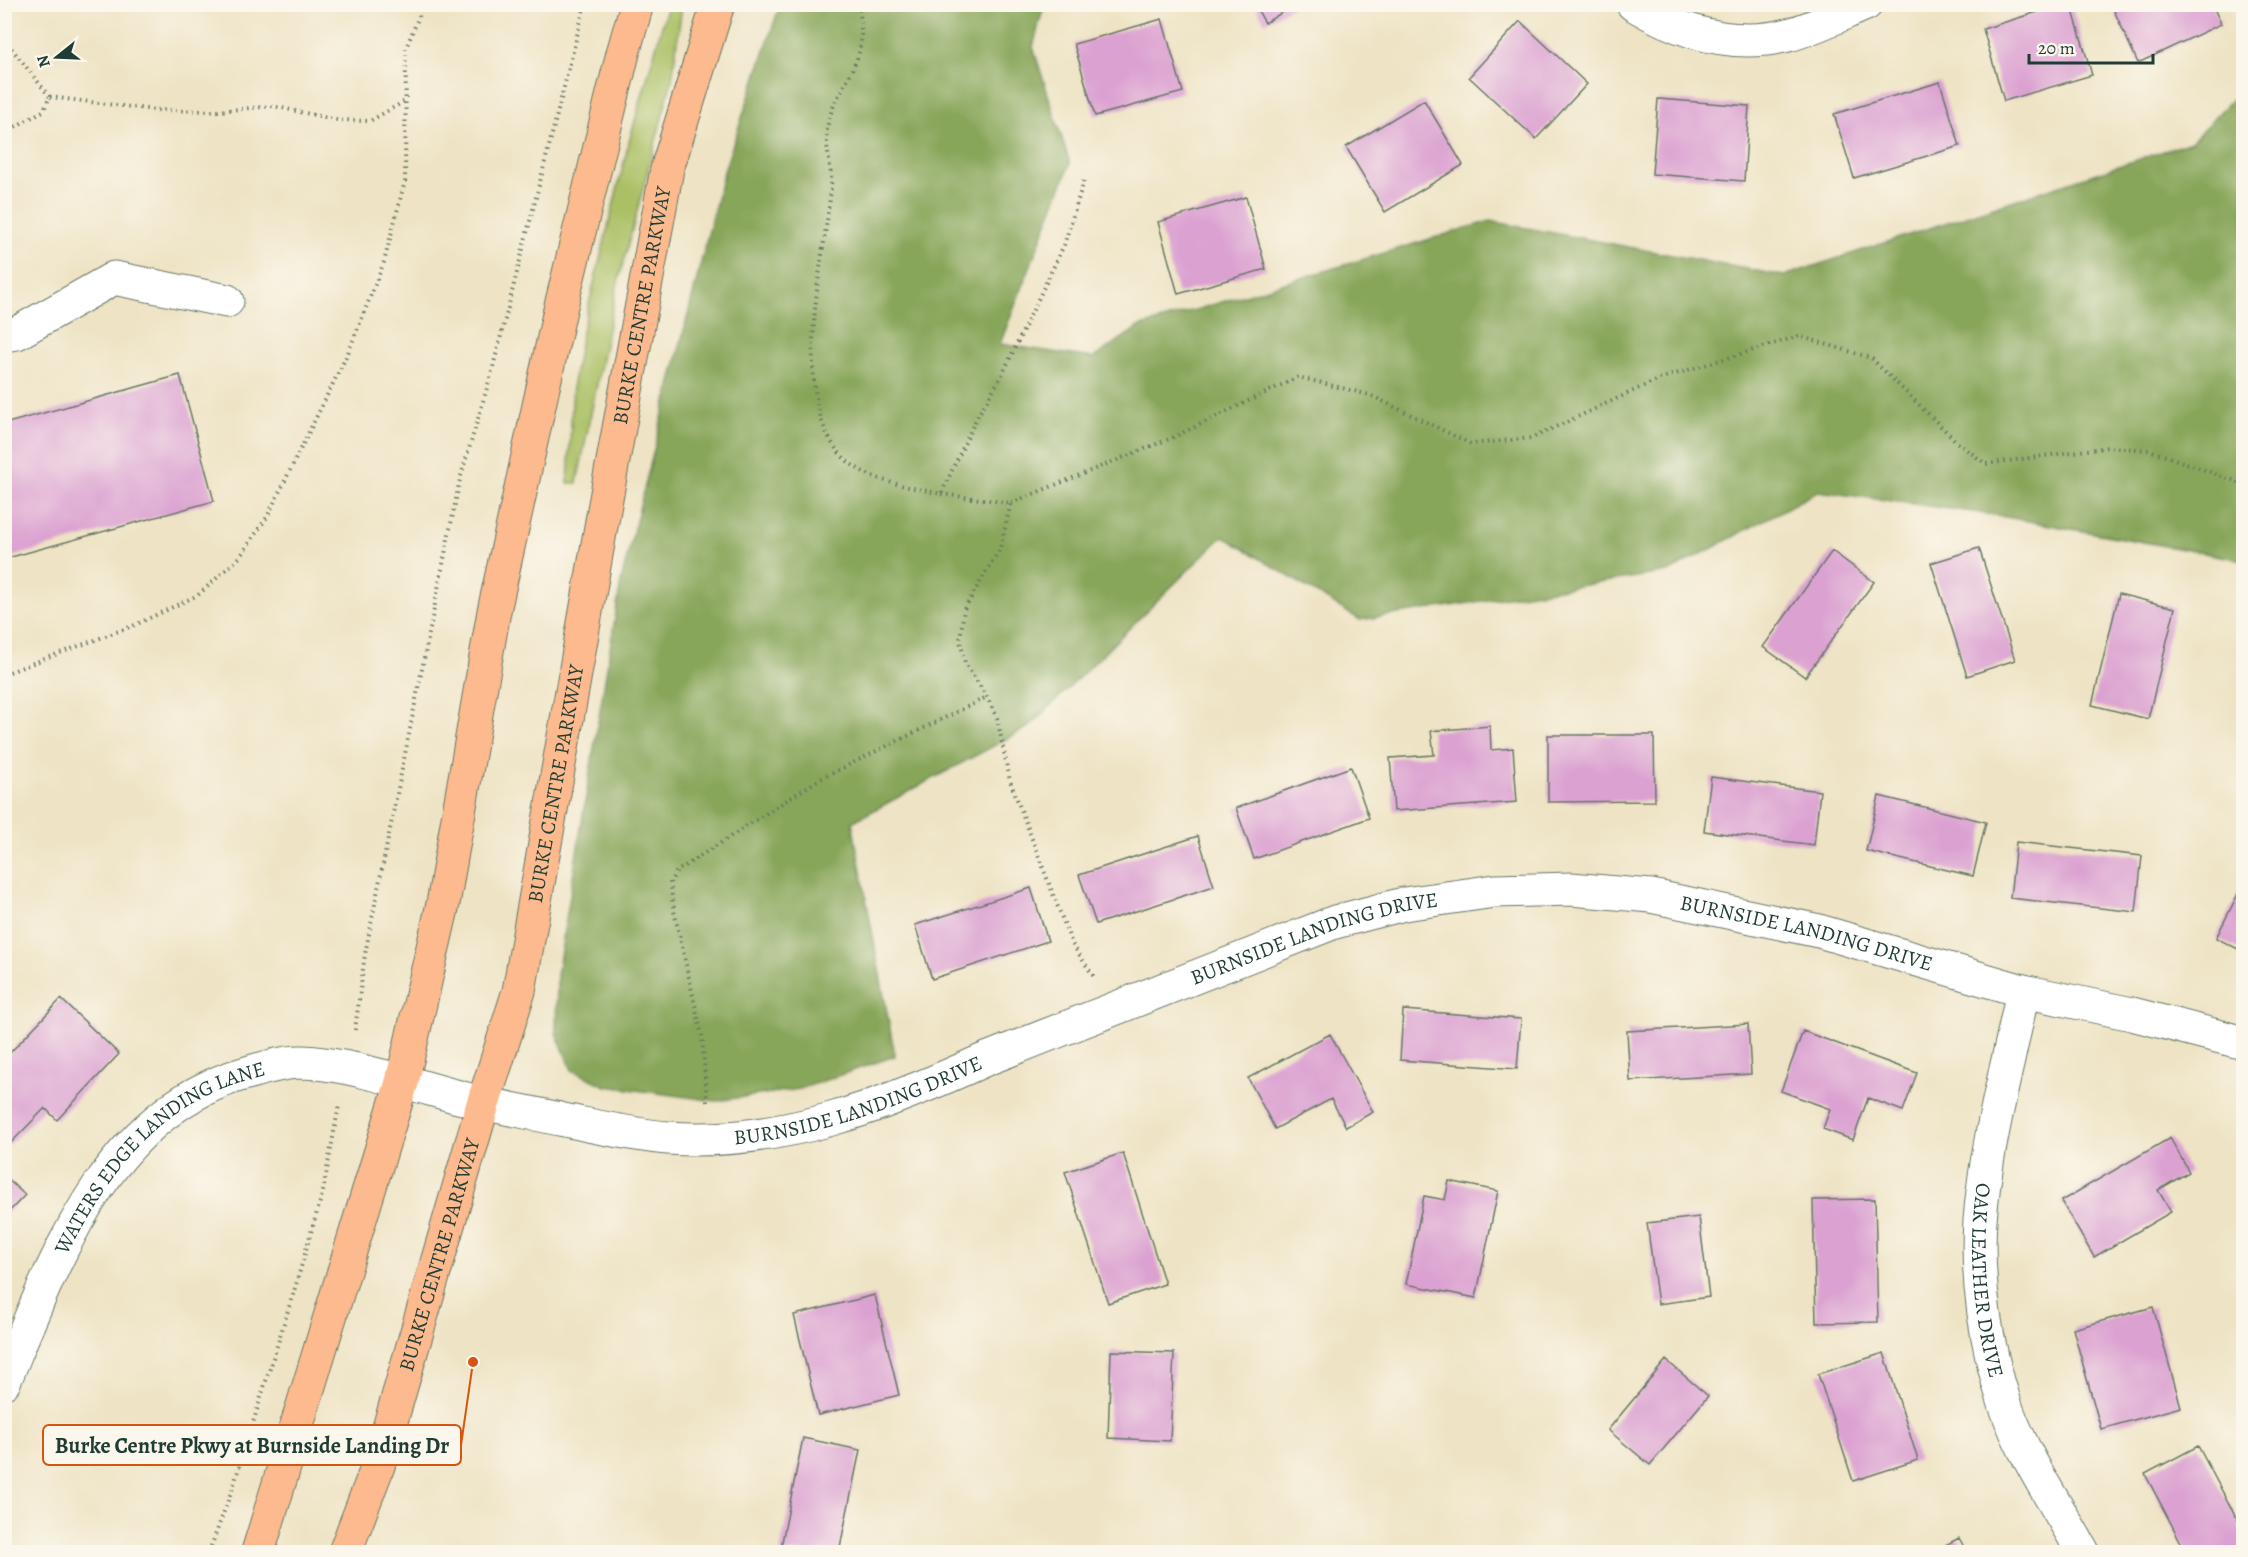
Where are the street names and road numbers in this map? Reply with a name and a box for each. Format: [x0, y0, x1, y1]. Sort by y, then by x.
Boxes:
street label: BURKE CENTRE PARKWAY [606, 184, 678, 427]
street label: BURKE CENTRE PARKWAY [521, 662, 590, 905]
street label: BURNSIDE LANDING DRIVE [1186, 885, 1440, 992]
street label: BURNSIDE LANDING DRIVE [1678, 888, 1936, 978]
street label: BURNSIDE LANDING DRIVE [732, 1049, 986, 1151]
street label: WATERS EDGE LANDING LANE [47, 1055, 268, 1260]
street label: BURKE CENTRE PARKWAY [392, 1134, 487, 1375]
street label: OAK LEATHER DRIVE [1965, 1181, 2011, 1381]

